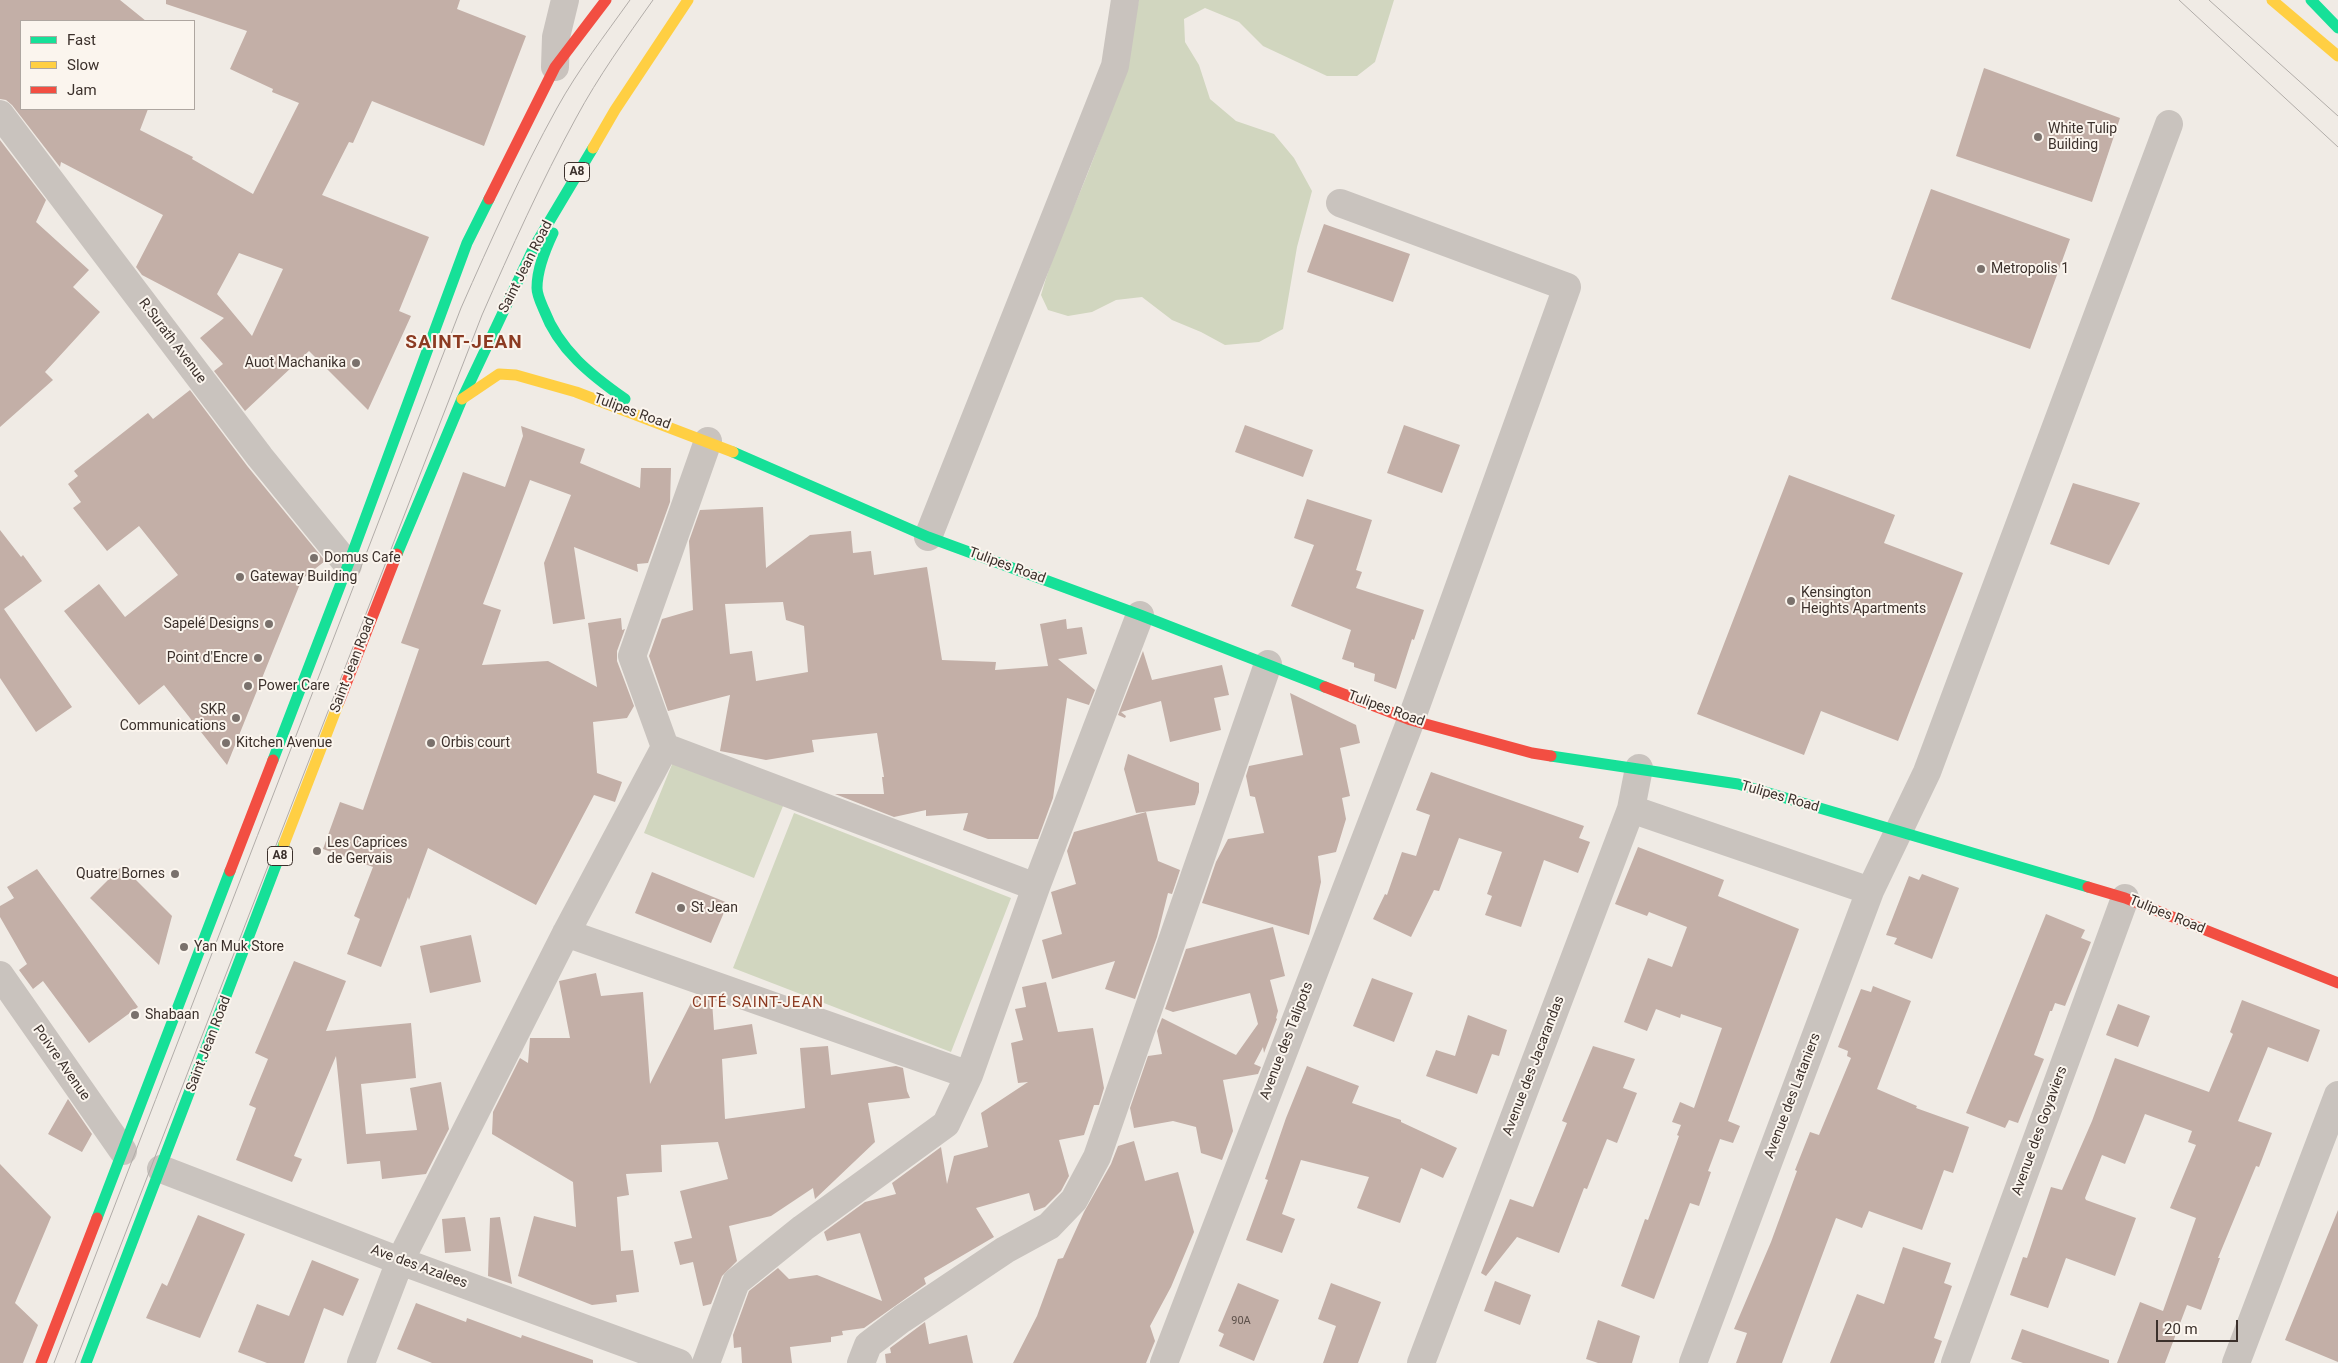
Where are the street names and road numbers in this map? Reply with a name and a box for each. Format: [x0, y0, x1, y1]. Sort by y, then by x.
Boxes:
road number: A8 [564, 162, 590, 182]
street label: Saint Jean Road [496, 218, 556, 316]
street label: R.Surath Avenue [135, 295, 209, 387]
street label: Tulipes Road [591, 390, 673, 434]
street label: Tulipes Road [966, 544, 1048, 588]
street label: Saint Jean Road [327, 615, 379, 715]
street label: Tulipes Road [1345, 687, 1427, 731]
street label: Tulipes Road [1739, 778, 1821, 816]
road number: A8 [268, 846, 292, 866]
street label: Tulipes Road [2127, 892, 2207, 938]
street label: Avenue des Talipots [1257, 980, 1317, 1102]
street label: Saint Jean Road [183, 994, 235, 1094]
street label: Avenue des Jacarandas [1500, 994, 1568, 1138]
street label: Poivre Avenue [29, 1022, 93, 1104]
street label: Avenue des Lataniers [1761, 1031, 1825, 1161]
street label: Avenue des Goyaviers [2009, 1064, 2071, 1198]
street label: Ave des Azalees [368, 1242, 470, 1292]

